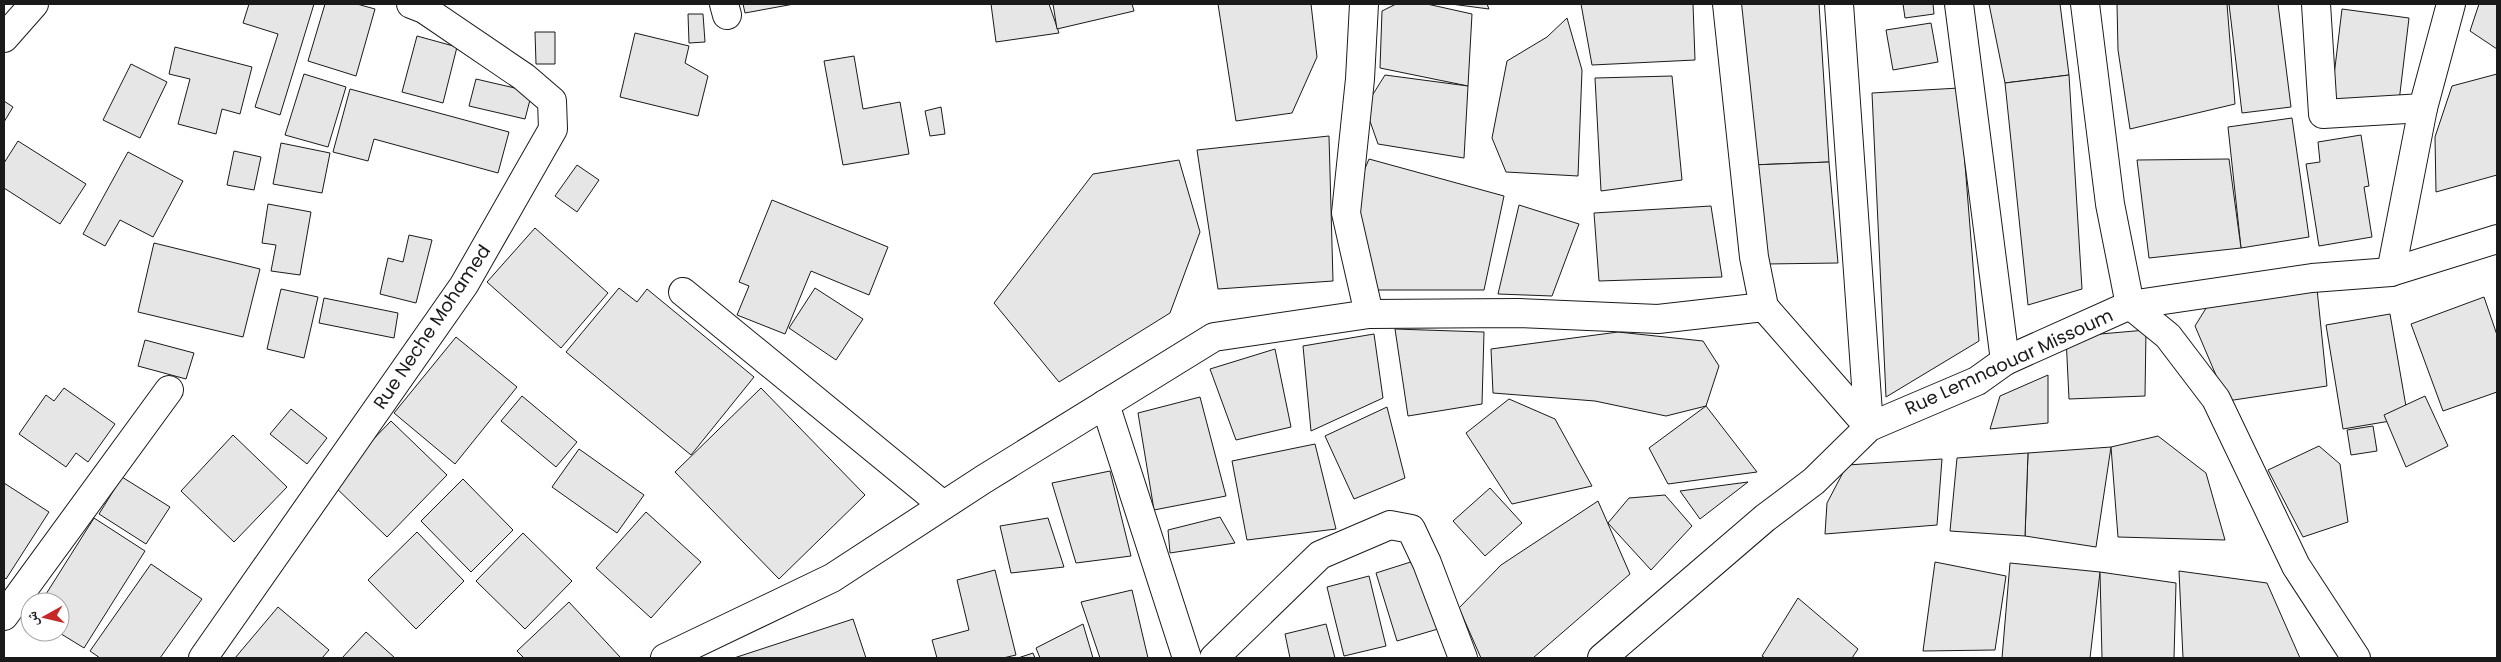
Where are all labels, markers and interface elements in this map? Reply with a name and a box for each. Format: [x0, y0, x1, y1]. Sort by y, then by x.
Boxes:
street label: Rue Neche Mohamed [367, 240, 496, 414]
street label: Rue Lemnaouar Missoum [1901, 302, 2117, 421]
north arrow [20, 592, 70, 642]
text: ش [21, 610, 43, 628]

